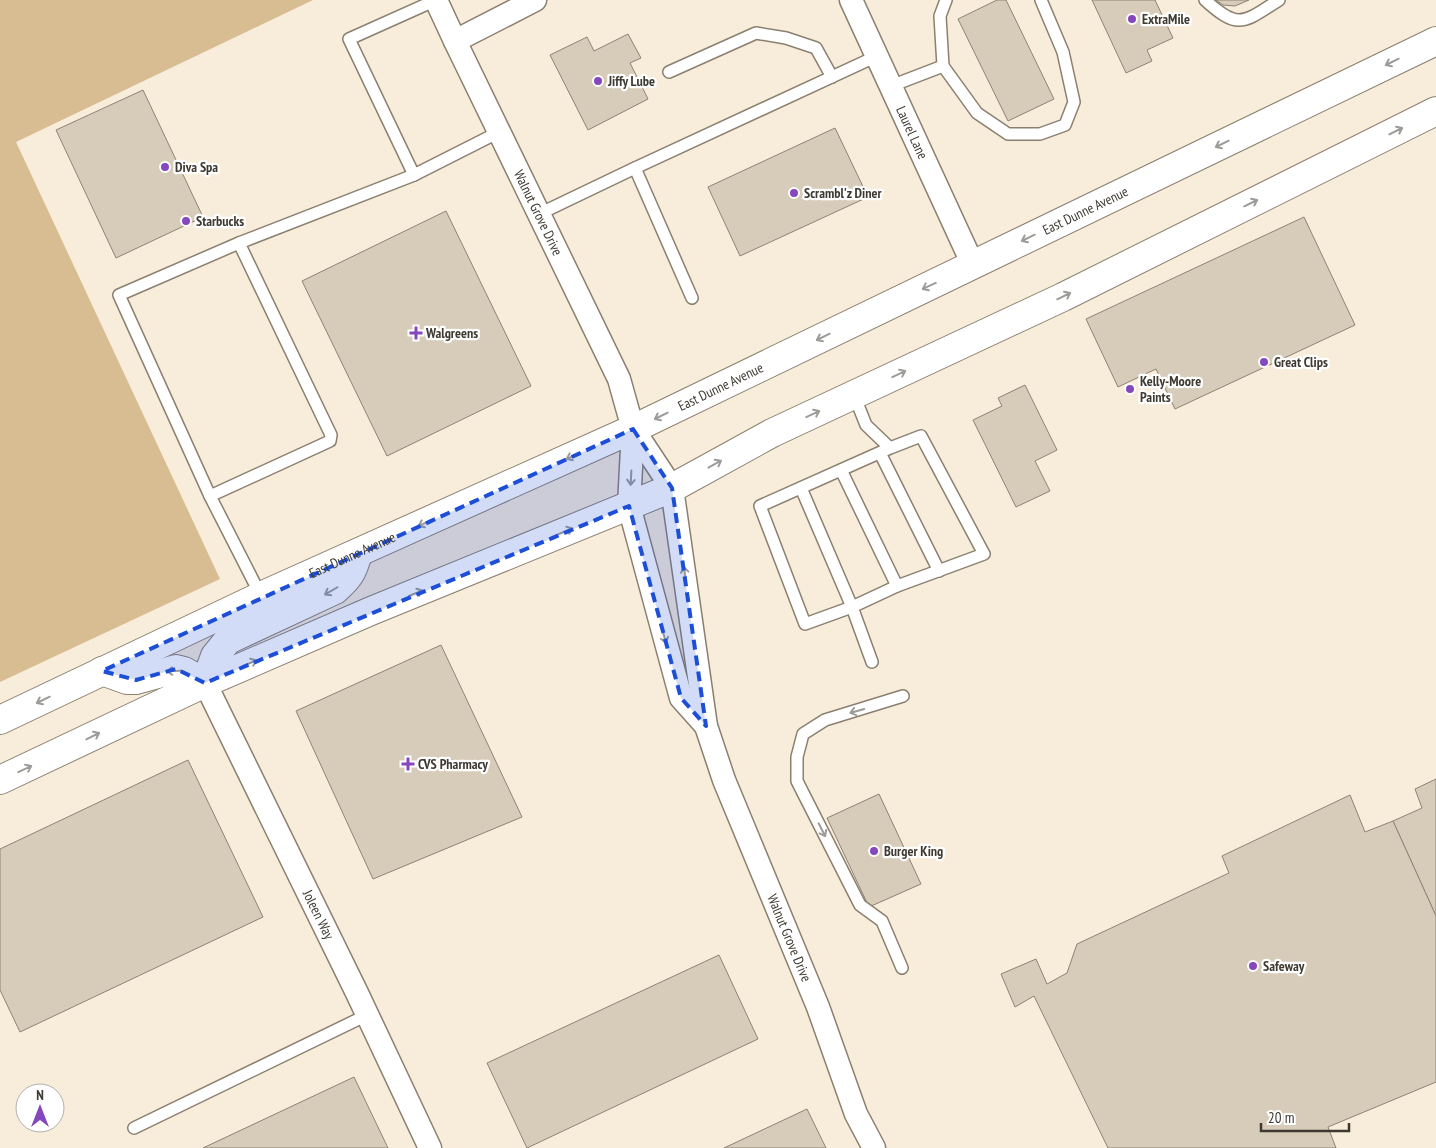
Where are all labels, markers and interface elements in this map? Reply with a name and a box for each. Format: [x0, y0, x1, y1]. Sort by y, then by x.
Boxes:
place label: ExtraMile [1142, 10, 1190, 28]
marker: ExtraMile [1126, 13, 1138, 25]
one-way arrow [1385, 58, 1400, 67]
place label: Jiffy Lube [607, 72, 655, 90]
marker: Jiffy Lube [592, 75, 604, 87]
street label: Laurel Lane [892, 103, 932, 162]
one-way arrow [1388, 126, 1403, 135]
one-way arrow [1215, 140, 1230, 150]
place label: Diva Spa [175, 158, 218, 176]
marker: Diva Spa [159, 161, 171, 173]
street label: Walnut Grove Drive [510, 167, 567, 259]
street label: East Dunne Avenue [1040, 182, 1131, 239]
place label: Scrambl'z Diner [804, 184, 882, 202]
marker: Scrambl'z Diner [788, 187, 800, 199]
one-way arrow [1243, 198, 1258, 207]
place label: Starbucks [196, 212, 244, 230]
marker: Starbucks [180, 215, 192, 227]
one-way arrow [1021, 234, 1036, 243]
one-way arrow [922, 282, 937, 292]
one-way arrow [1057, 291, 1072, 301]
place label: Walgreens [425, 324, 478, 342]
marker: Walgreens [410, 327, 422, 339]
one-way arrow [816, 332, 831, 342]
place label: Great Clips [1274, 353, 1328, 371]
marker: Great Clips [1258, 356, 1270, 368]
street label: East Dunne Avenue [675, 358, 766, 415]
one-way arrow [891, 369, 906, 379]
place label: Kelly-Moore Paints [1140, 372, 1201, 406]
marker: Kelly-Moore Paints [1124, 383, 1136, 395]
one-way arrow [805, 409, 820, 418]
one-way arrow [654, 411, 669, 421]
one-way arrow [566, 452, 581, 462]
one-way arrow [707, 459, 722, 469]
one-way arrow [626, 470, 635, 486]
one-way arrow [418, 519, 433, 528]
one-way arrow [559, 526, 574, 535]
street label: East Dunne Avenue [306, 528, 398, 582]
one-way arrow [679, 566, 689, 582]
one-way arrow [324, 586, 339, 596]
one-way arrow [408, 587, 423, 597]
one-way arrow [660, 627, 670, 643]
one-way arrow [242, 658, 257, 668]
one-way arrow [166, 666, 182, 676]
one-way arrow [35, 695, 50, 705]
one-way arrow [849, 707, 865, 716]
one-way arrow [86, 731, 101, 741]
place label: CVS Pharmacy [418, 755, 488, 773]
marker: CVS Pharmacy [402, 758, 414, 770]
one-way arrow [17, 763, 32, 773]
one-way arrow [817, 823, 827, 838]
place label: Burger King [884, 842, 943, 860]
marker: Burger King [868, 845, 880, 857]
street label: Joleen Way [298, 886, 339, 943]
street label: Walnut Grove Drive [763, 891, 816, 985]
place label: Safeway [1263, 957, 1305, 975]
marker: Safeway [1247, 960, 1259, 972]
north arrow [15, 1083, 65, 1133]
text: N [36, 1086, 44, 1104]
scale bar [1261, 1100, 1348, 1132]
text: 20 m [1268, 1108, 1294, 1127]

